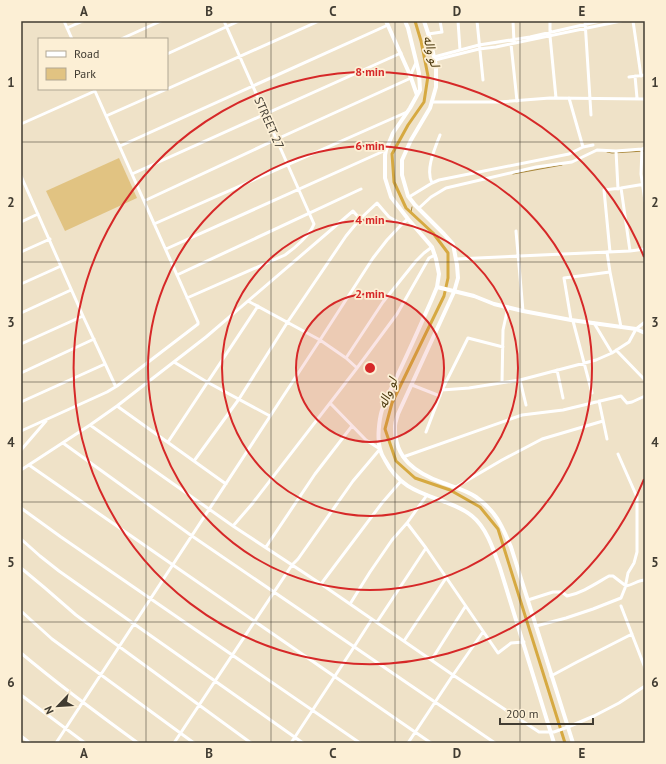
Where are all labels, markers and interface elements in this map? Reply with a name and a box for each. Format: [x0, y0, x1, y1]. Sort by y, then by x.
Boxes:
text: A [80, 3, 88, 20]
text: B [205, 3, 213, 20]
text: C [329, 3, 337, 20]
text: D [453, 3, 461, 20]
text: E [579, 3, 586, 20]
water label: لو واله [419, 34, 444, 70]
legend [38, 38, 168, 90]
text: Road [74, 46, 99, 61]
text: 8 min [355, 64, 385, 79]
text: Park [74, 66, 96, 81]
text: 1 [7, 74, 15, 91]
text: 1 [651, 74, 659, 91]
street label: STREET 27 [251, 94, 288, 151]
text: 6 min [355, 138, 385, 153]
text: 2 [7, 194, 15, 211]
text: 2 [651, 194, 659, 211]
text: 4 min [355, 212, 385, 227]
text: 2 min [355, 286, 385, 301]
text: 3 [7, 314, 15, 331]
text: 3 [651, 314, 659, 331]
centre of rings [363, 361, 377, 375]
water label: لو واله [374, 374, 402, 411]
text: 4 [7, 434, 15, 451]
text: 4 [651, 434, 659, 451]
text: 5 [7, 554, 15, 571]
text: 5 [651, 554, 659, 571]
text: 6 [7, 674, 15, 691]
text: 6 [651, 674, 659, 691]
north arrow [38, 686, 78, 726]
scale bar [500, 700, 593, 726]
text: N [41, 704, 57, 716]
text: 200 m [506, 706, 539, 721]
text: A [80, 745, 88, 762]
text: B [205, 745, 213, 762]
text: C [329, 745, 337, 762]
text: D [453, 745, 461, 762]
text: E [579, 745, 586, 762]

